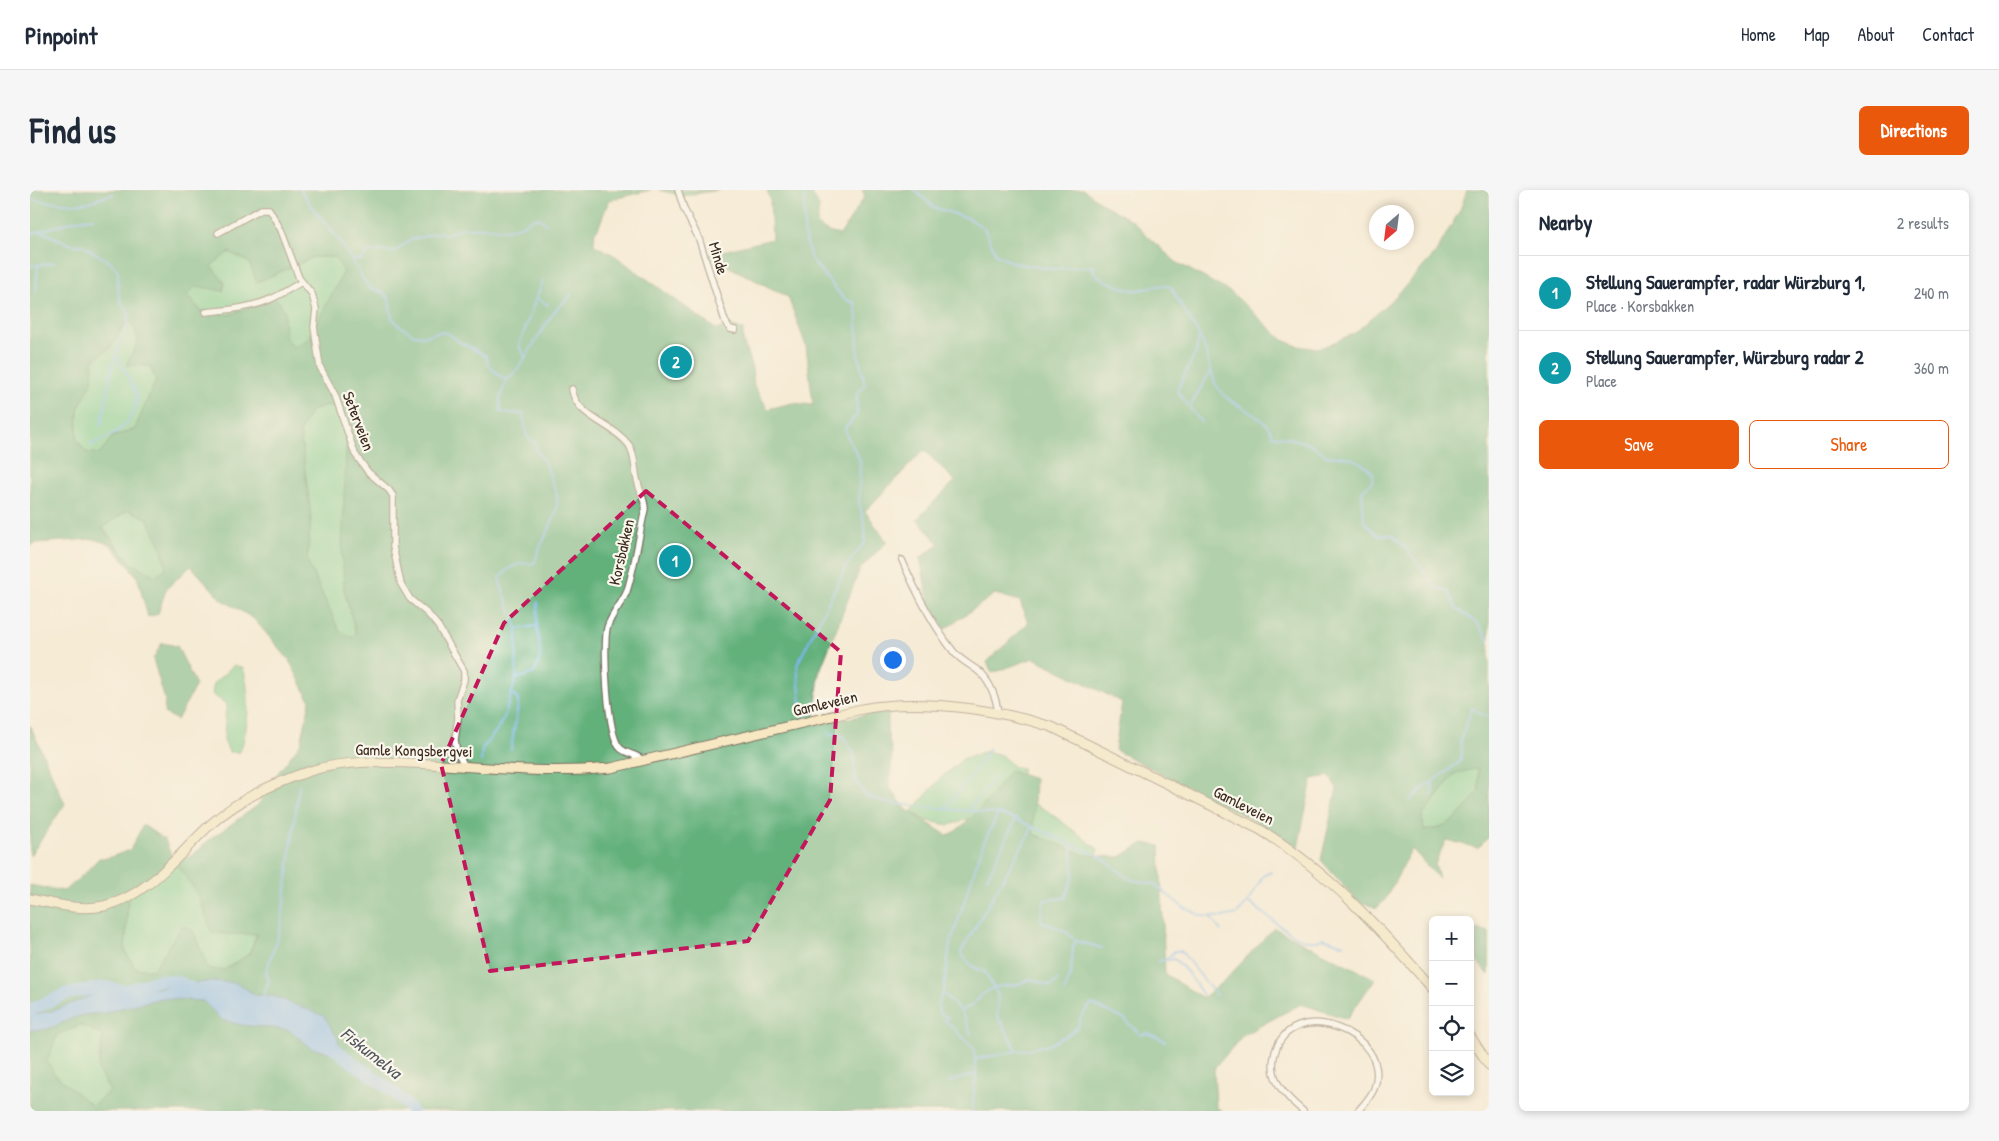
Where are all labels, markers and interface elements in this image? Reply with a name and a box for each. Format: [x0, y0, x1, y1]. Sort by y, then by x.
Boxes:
text: Pinpoint [25, 19, 97, 51]
text: Home [1741, 22, 1776, 47]
text: Map [1804, 22, 1829, 47]
text: About [1857, 22, 1894, 47]
text: Contact [1922, 22, 1974, 47]
button: Directions [1859, 106, 1969, 155]
text: Find us [30, 107, 116, 154]
north arrow [1369, 205, 1414, 250]
text: Nearby [1539, 208, 1592, 237]
text: 2 results [1897, 212, 1949, 234]
street label: Minde [704, 239, 735, 278]
text: Stellung Sauerampfer, radar Würzburg 1, [1586, 269, 1865, 295]
text: 1 [1552, 282, 1558, 304]
text: 240 m [1914, 282, 1949, 304]
text: Place · Korsbakken [1586, 295, 1694, 317]
pin: 2 [660, 343, 692, 381]
text: Stellung Sauerampfer, Würzburg radar 2 [1586, 344, 1864, 370]
text: 2 [1551, 357, 1559, 379]
text: 360 m [1914, 357, 1949, 379]
text: Place [1586, 370, 1617, 392]
street label: Seterveien [338, 388, 380, 454]
button: Save [1539, 420, 1739, 469]
button: Share [1749, 420, 1949, 469]
street label: Korsbakken [603, 517, 639, 587]
pin: 1 [659, 542, 691, 580]
your location [880, 647, 906, 673]
street label: Gamleveien [791, 685, 859, 721]
street label: Gamle Kongsbergvei [355, 738, 473, 762]
street label: Gamleveien [1210, 780, 1278, 830]
map controls [1429, 916, 1474, 1096]
button: + [1429, 916, 1474, 961]
button: − [1429, 961, 1474, 1006]
button: locate [1429, 1006, 1474, 1051]
water label: Fiskumelva [336, 1021, 408, 1085]
button: layers [1429, 1051, 1474, 1096]

